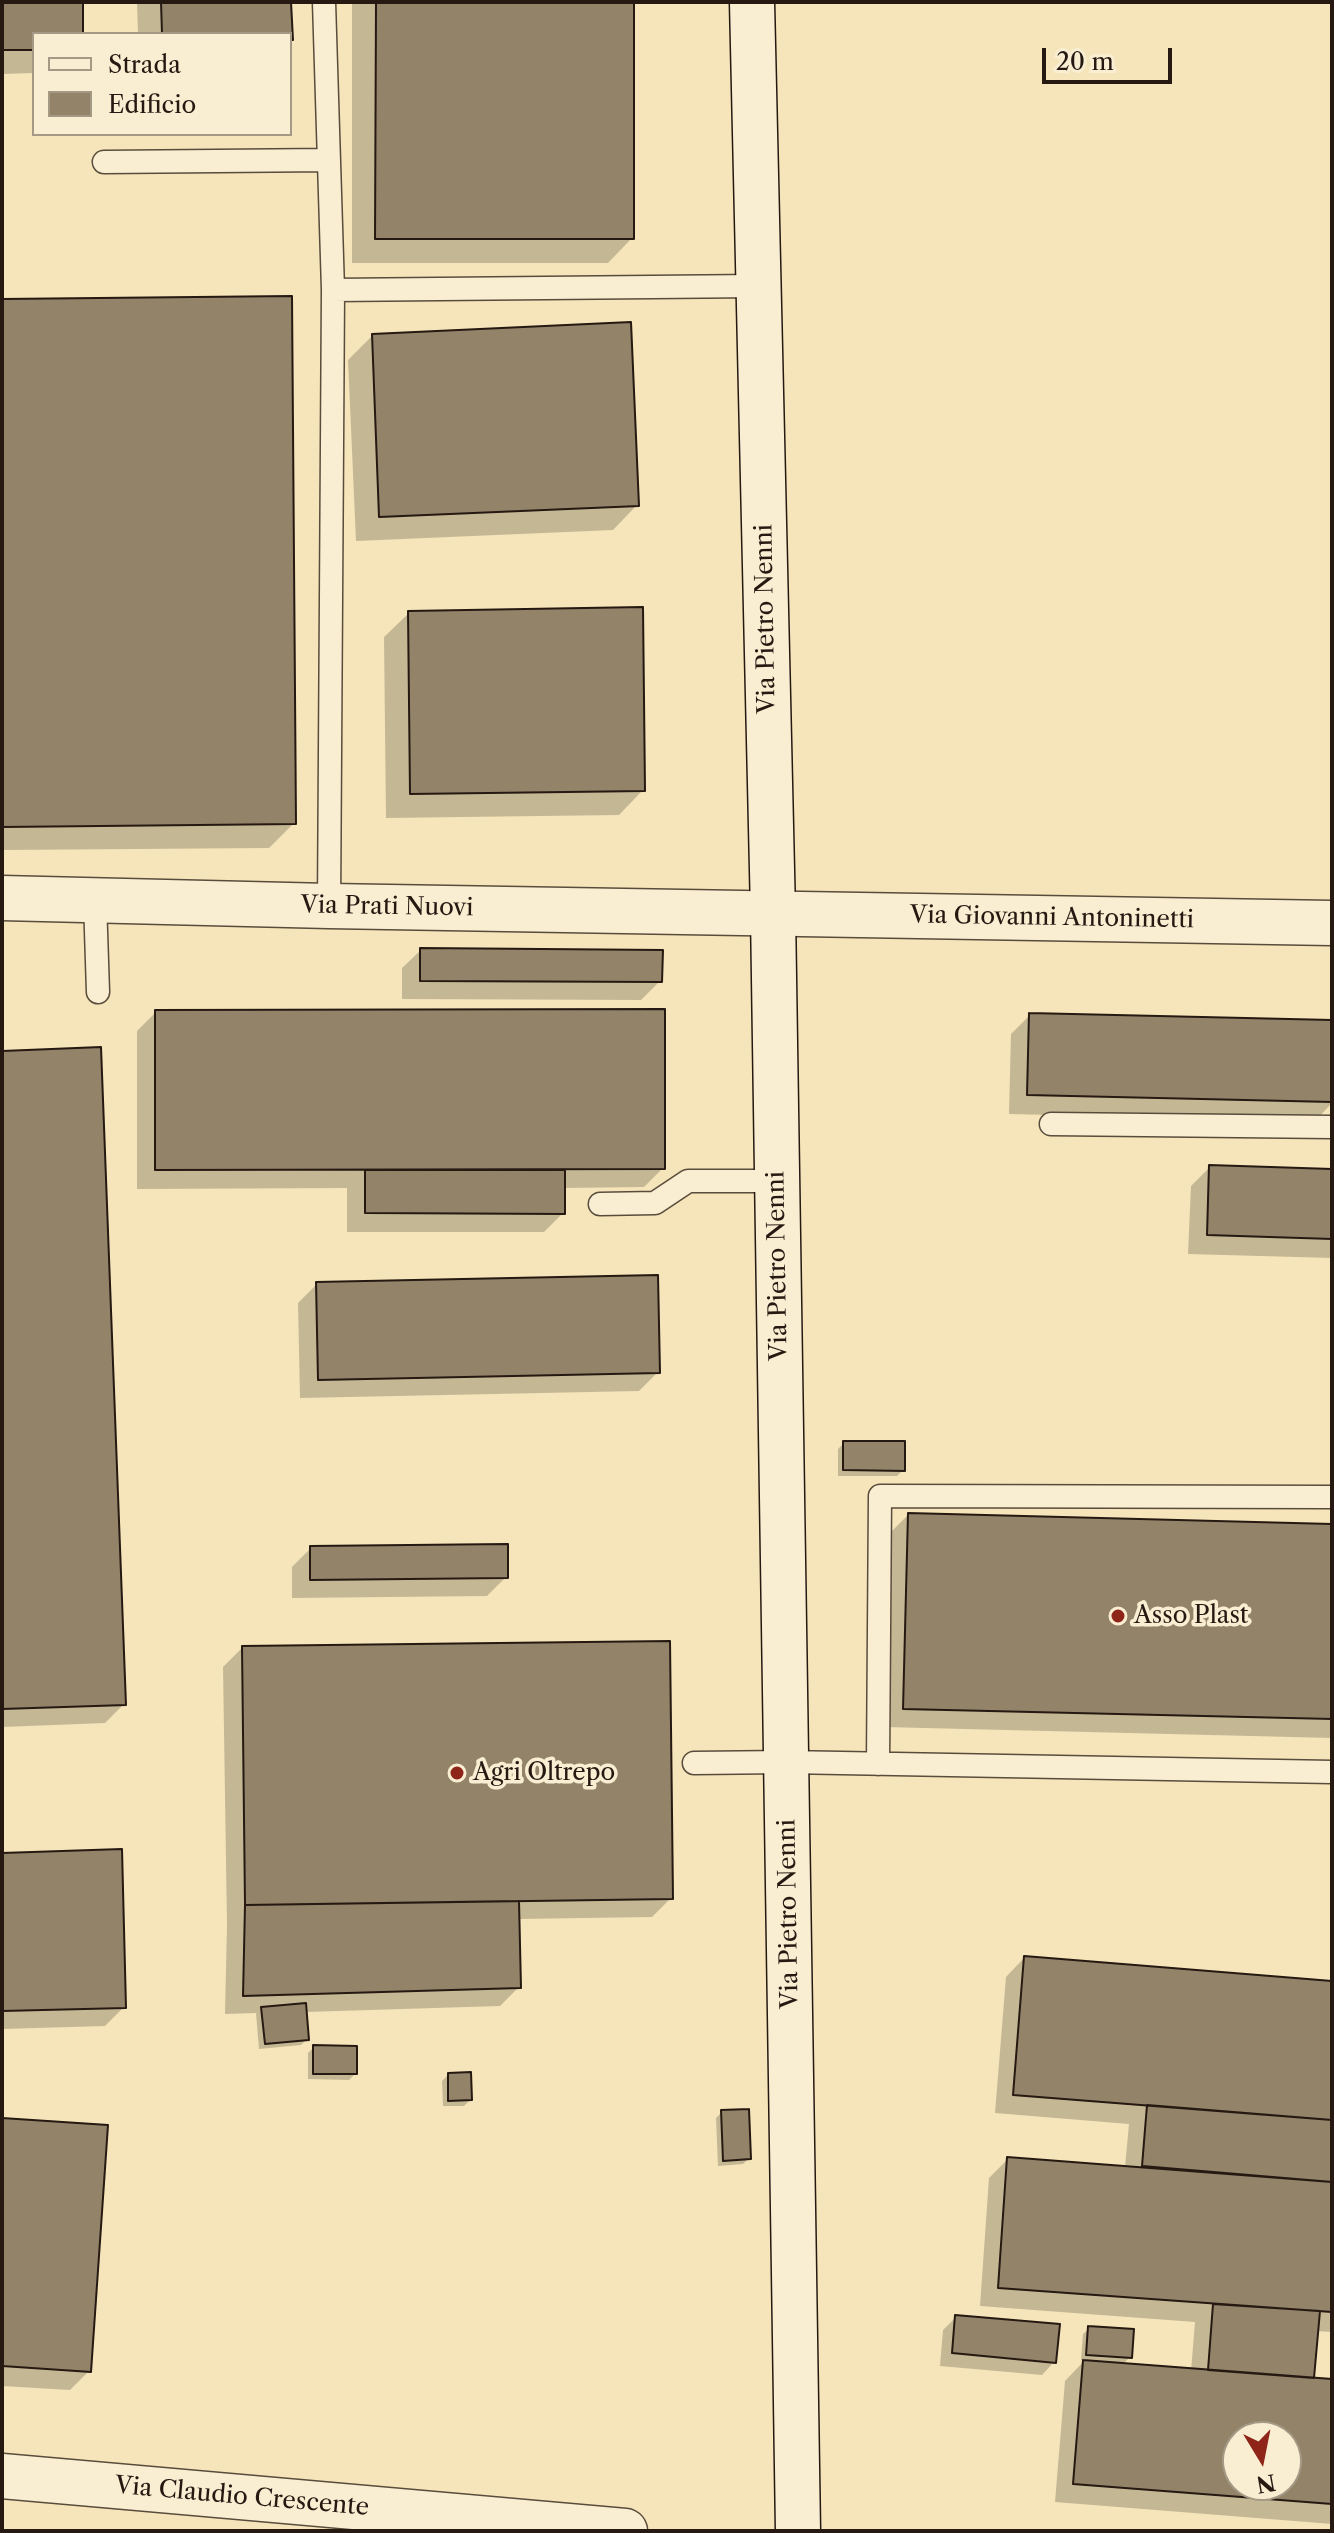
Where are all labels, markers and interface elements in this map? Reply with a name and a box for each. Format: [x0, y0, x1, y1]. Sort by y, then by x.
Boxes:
legend [32, 32, 292, 136]
scale bar [1046, 32, 1176, 82]
text: 20 m [1056, 47, 1114, 76]
text: Strada [108, 50, 181, 79]
text: Edificio [108, 90, 196, 119]
street label: Via Pietro Nenni [750, 524, 782, 714]
street label: Via Prati Nuovi [300, 891, 474, 923]
street label: Via Giovanni Antoninetti [910, 901, 1194, 935]
street label: Via Pietro Nenni [762, 1171, 794, 1361]
place label: Asso Plast [1134, 1602, 1248, 1630]
marker: Asso Plast [1109, 1607, 1127, 1625]
place label: Agri Oltrepo [473, 1759, 615, 1787]
marker: Agri Oltrepo [448, 1764, 466, 1782]
street label: Via Pietro Nenni [773, 1819, 805, 2009]
north arrow [1222, 2421, 1302, 2501]
text: N [1254, 2468, 1278, 2498]
street label: Via Claudio Crescente [114, 2472, 370, 2522]

